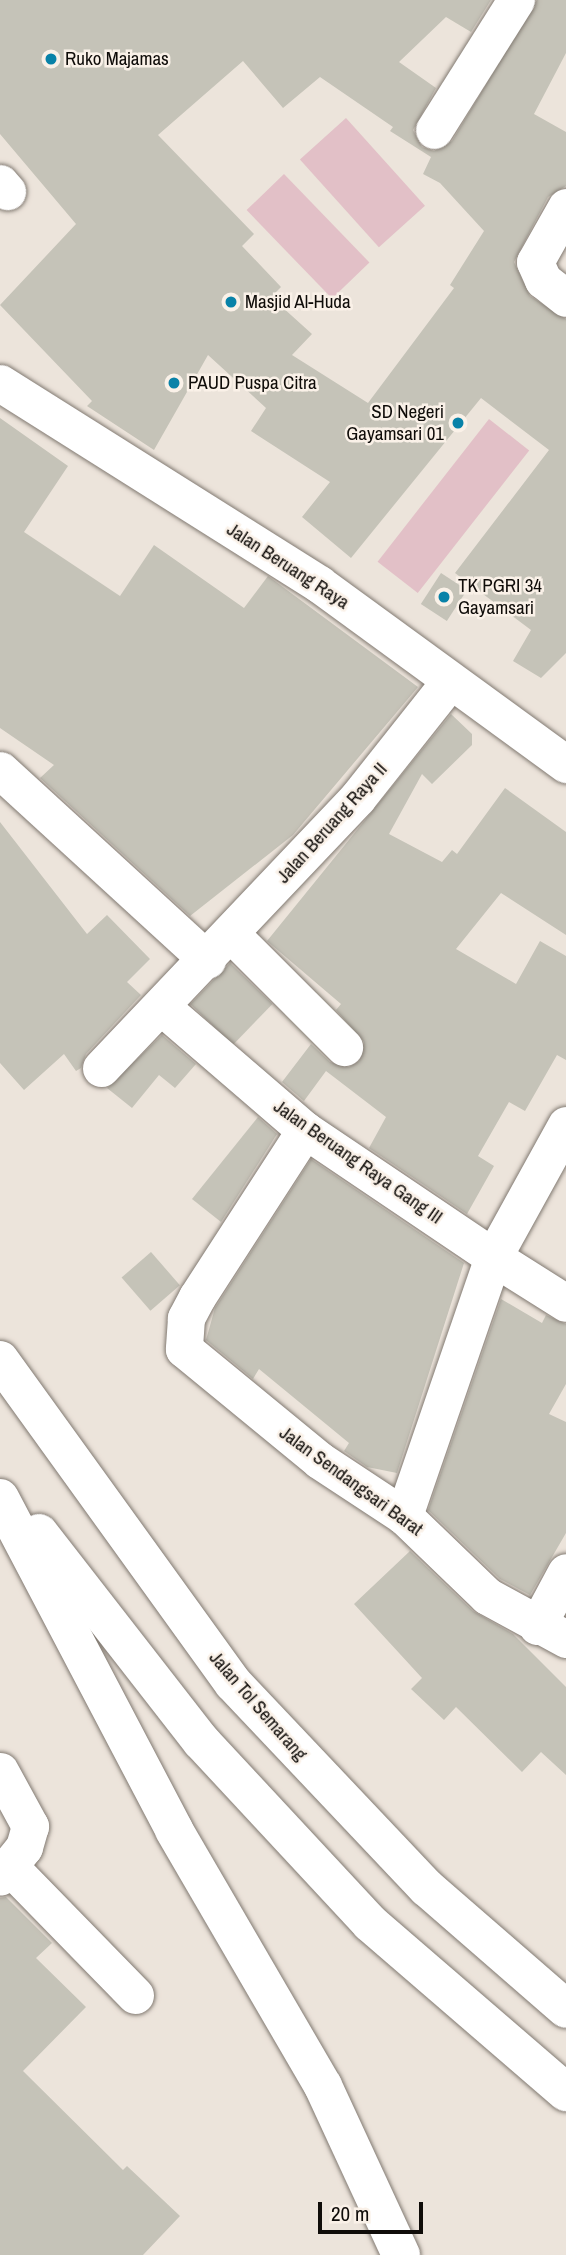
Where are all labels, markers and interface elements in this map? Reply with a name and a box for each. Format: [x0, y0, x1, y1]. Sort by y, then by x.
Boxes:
place label: Ruko Majamas [65, 48, 169, 70]
marker: Ruko Majamas [43, 51, 59, 67]
place label: Masjid Al-Huda [245, 291, 351, 313]
marker: Masjid Al-Huda [223, 294, 239, 310]
place label: PAUD Puspa Citra [188, 372, 317, 394]
marker: PAUD Puspa Citra [166, 375, 182, 391]
place label: SD Negeri Gayamsari 01 [346, 401, 444, 445]
marker: SD Negeri Gayamsari 01 [450, 415, 466, 431]
street label: Jalan Beruang Raya [223, 518, 353, 614]
place label: TK PGRI 34 Gayamsari [458, 575, 542, 619]
marker: TK PGRI 34 Gayamsari [436, 589, 452, 605]
street label: Jalan Beruang Raya II [272, 758, 392, 888]
street label: Jalan Beruang Raya Gang III [269, 1095, 447, 1229]
street label: Jalan Sendangsari Barat [275, 1421, 427, 1541]
street label: Jalan Tol Semarang [204, 1647, 312, 1765]
scale bar [321, 2188, 426, 2232]
text: 20 m [331, 2199, 369, 2228]

